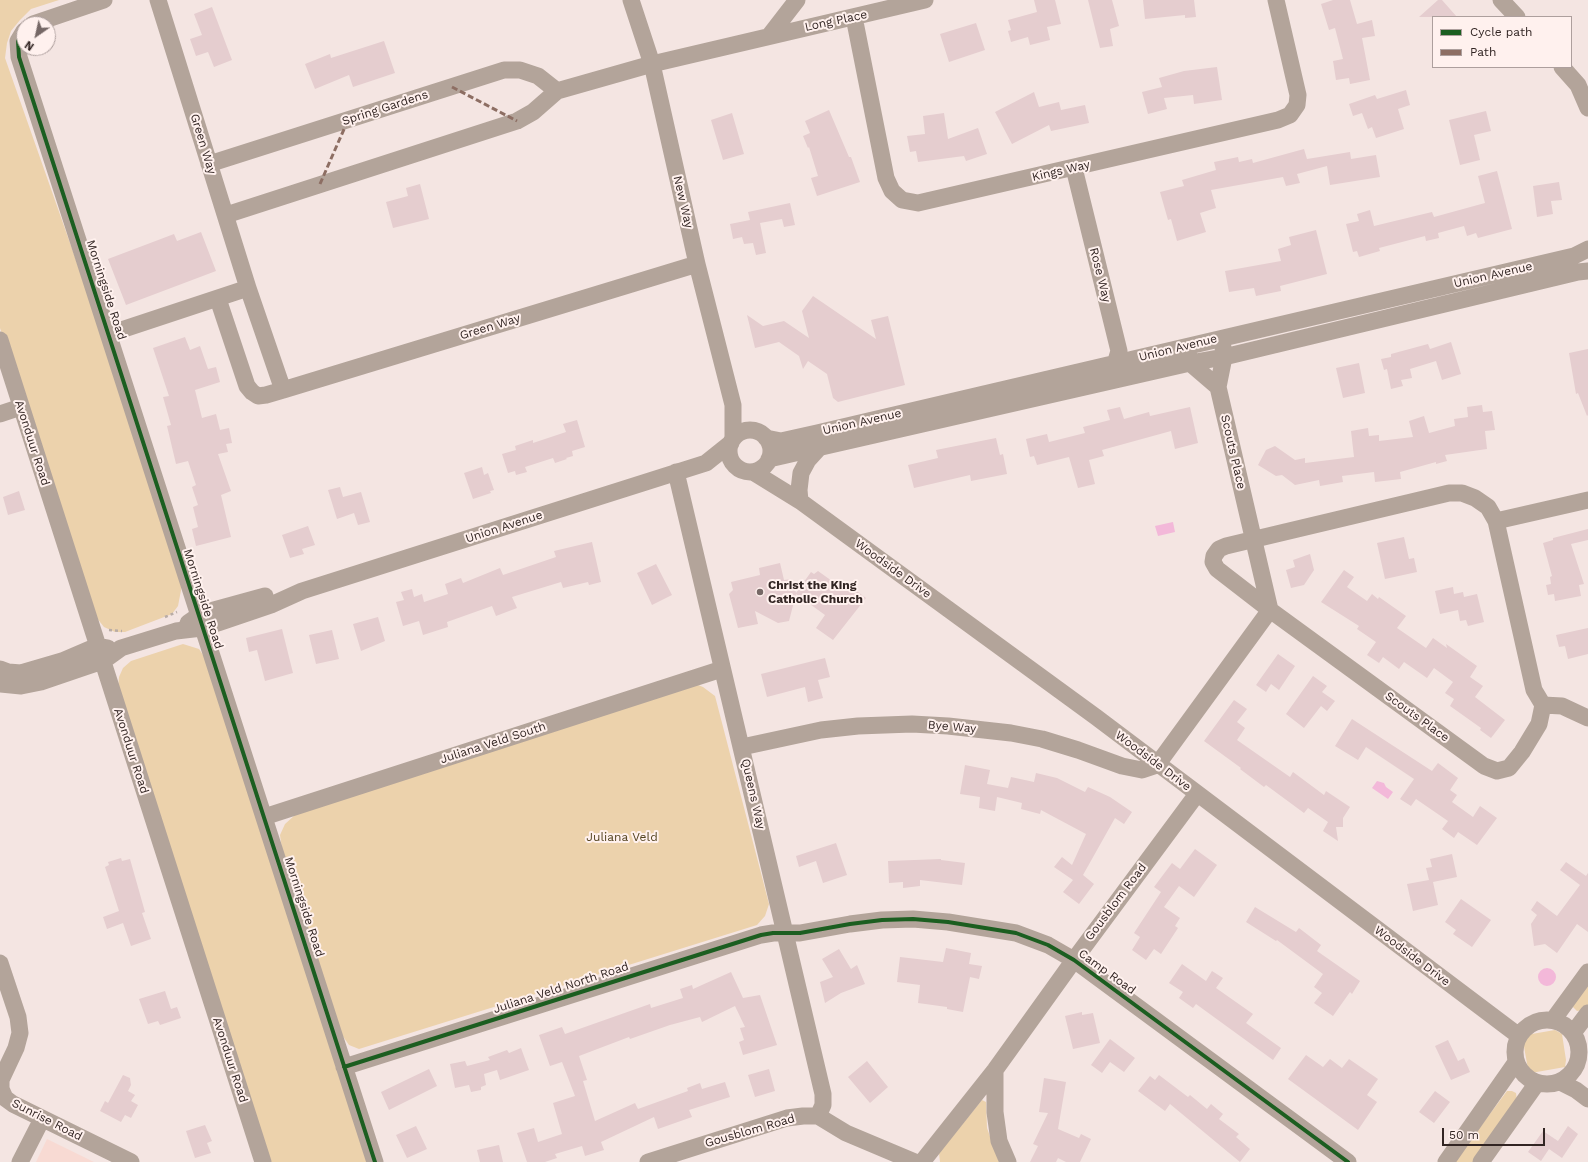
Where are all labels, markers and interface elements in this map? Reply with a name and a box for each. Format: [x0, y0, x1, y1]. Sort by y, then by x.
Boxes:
street label: Long Place [803, 7, 869, 35]
north arrow [16, 16, 56, 56]
legend [1432, 16, 1572, 68]
text: Cycle path [1470, 25, 1532, 39]
text: N [23, 38, 37, 53]
text: Path [1470, 45, 1496, 59]
street label: Spring Gardens [340, 87, 430, 129]
street label: Green Way [187, 112, 219, 176]
street label: Kings Way [1031, 157, 1091, 185]
street label: New Way [670, 174, 696, 230]
street label: Morningside Road [83, 238, 129, 342]
street label: Rose Way [1086, 246, 1114, 304]
street label: Union Avenue [1452, 259, 1534, 291]
street label: Green Way [458, 311, 522, 343]
street label: Union Avenue [1137, 331, 1219, 365]
street label: Avonduur Road [11, 398, 53, 488]
street label: Union Avenue [821, 406, 903, 438]
street label: Scouts Place [1217, 413, 1249, 491]
street label: Union Avenue [464, 508, 544, 546]
street label: Woodside Drive [852, 536, 934, 602]
street label: Morningside Road [180, 547, 226, 651]
place label: Christ the King Catholic Church [768, 578, 863, 606]
marker: Christ the King Catholic Church [755, 587, 765, 597]
street label: Scouts Place [1382, 689, 1452, 745]
street label: Avonduur Road [110, 706, 152, 796]
street label: Bye Way [927, 718, 977, 736]
street label: Juliana Veld South [438, 719, 548, 767]
street label: Woodside Drive [1112, 728, 1194, 794]
street label: Queens Way [738, 757, 768, 831]
park label: Juliana Veld [586, 830, 658, 844]
street label: Morningside Road [281, 855, 327, 959]
street label: Gousblom Road [1082, 861, 1150, 943]
street label: Woodside Drive [1371, 923, 1453, 989]
street label: Camp Road [1076, 946, 1138, 998]
street label: Juliana Veld North Road [491, 959, 631, 1017]
street label: Avonduur Road [209, 1015, 251, 1105]
street label: Sunrise Road [9, 1096, 85, 1144]
street label: Gousblom Road [703, 1111, 797, 1151]
scale bar [1444, 1120, 1547, 1146]
text: 50 m [1449, 1128, 1479, 1142]

